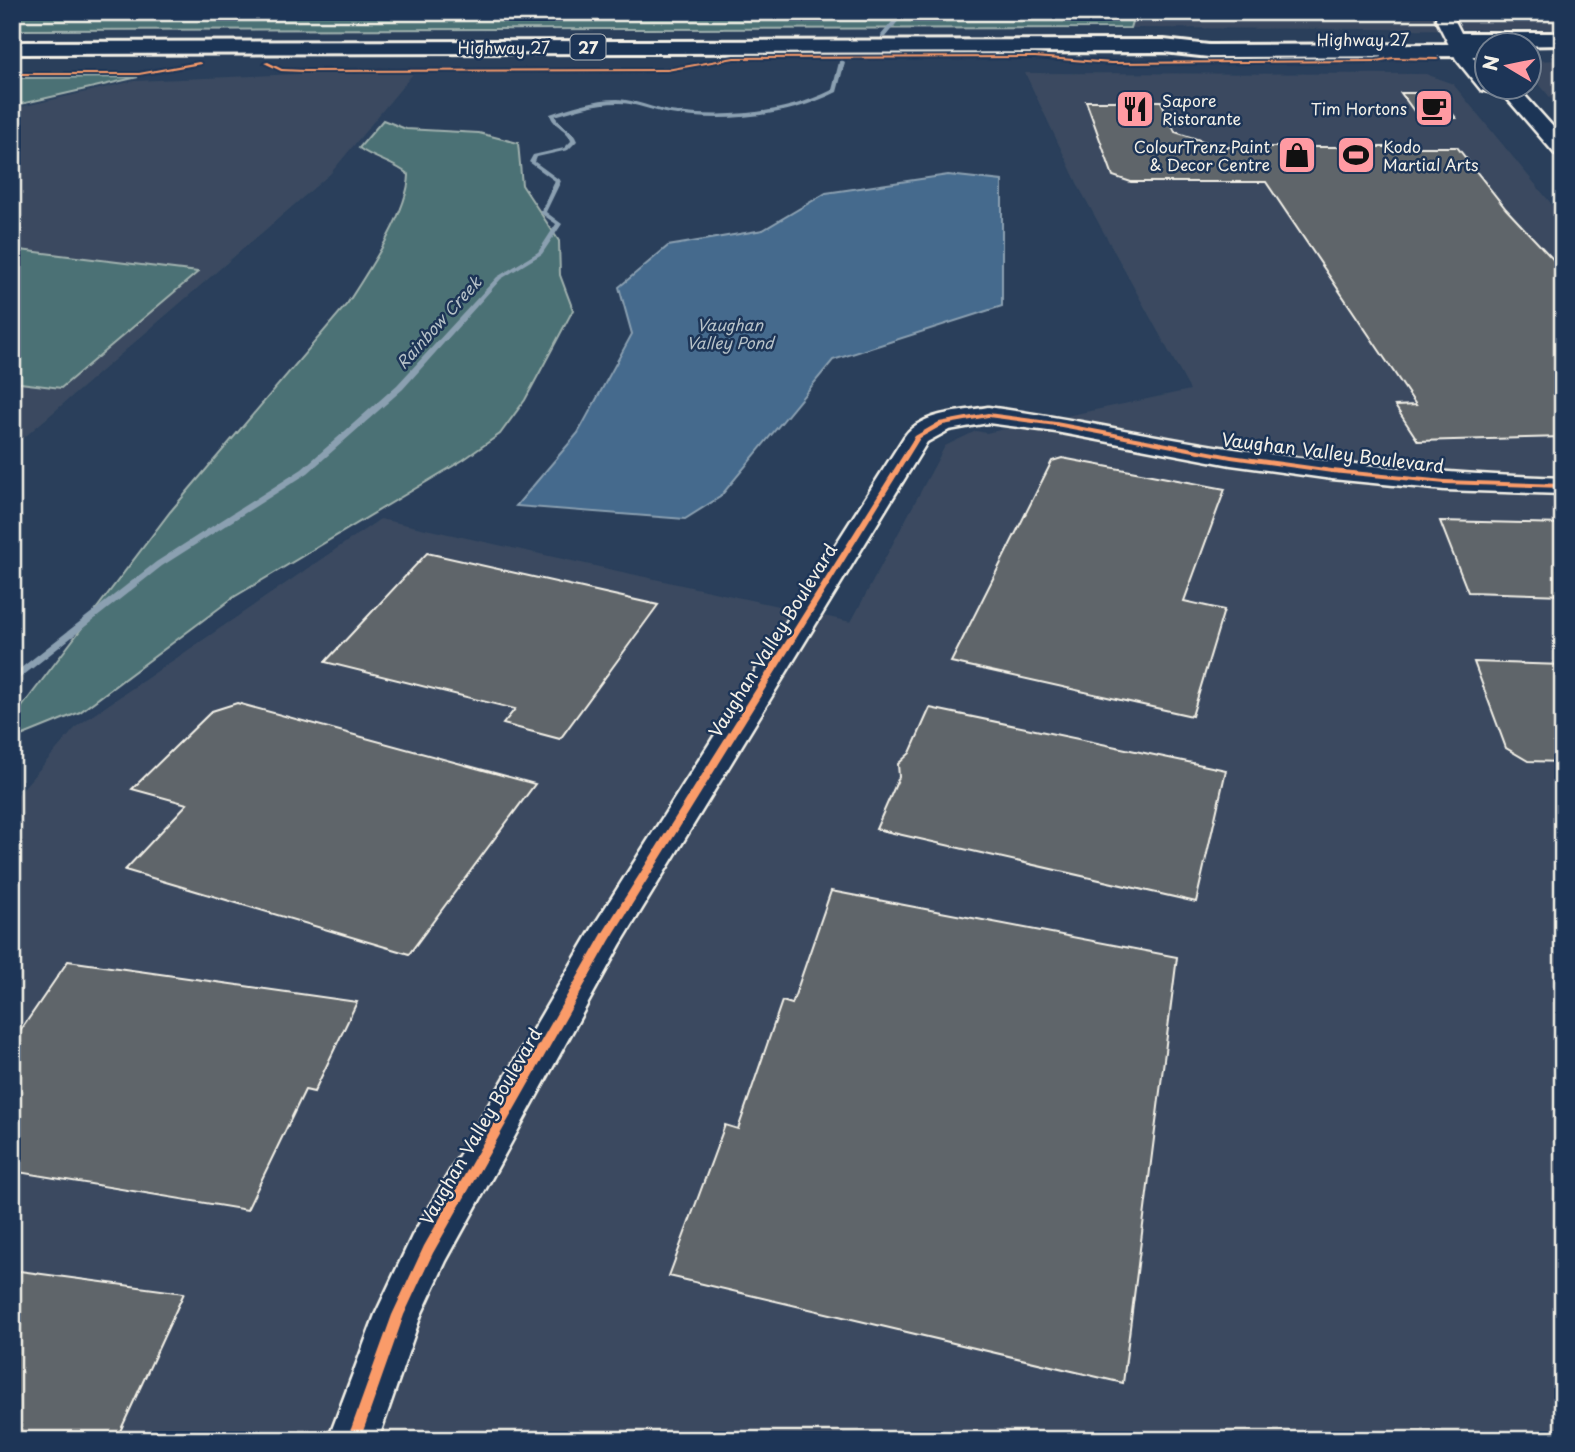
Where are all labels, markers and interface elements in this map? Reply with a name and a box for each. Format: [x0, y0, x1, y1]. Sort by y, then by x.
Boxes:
street label: Highway 27 [1317, 27, 1409, 51]
north arrow [1474, 32, 1544, 102]
road number: 27 [570, 34, 606, 60]
street label: Highway 27 [458, 35, 550, 59]
text: N [1475, 53, 1505, 73]
cafe icon: Tim Hortons [1413, 87, 1455, 129]
restaurant icon: Sapore Ristorante [1114, 88, 1156, 130]
place label: Sapore Ristorante [1162, 88, 1242, 130]
place label: Tim Hortons [1311, 96, 1407, 120]
place label: ColourTrenz Paint & Decor Centre [1134, 134, 1270, 176]
shop icon: ColourTrenz Paint & Decor Centre [1276, 134, 1318, 176]
sports icon: Kodo Martial Arts [1335, 134, 1377, 176]
place label: Kodo Martial Arts [1383, 134, 1479, 176]
water label: Rainbow Creek [390, 269, 487, 374]
water label: Vaughan Valley Pond [686, 312, 776, 354]
street label: Vaughan Valley Boulevard [1220, 425, 1446, 479]
street label: Vaughan Valley Boulevard [701, 538, 843, 742]
street label: Vaughan Valley Boulevard [412, 1022, 548, 1230]

